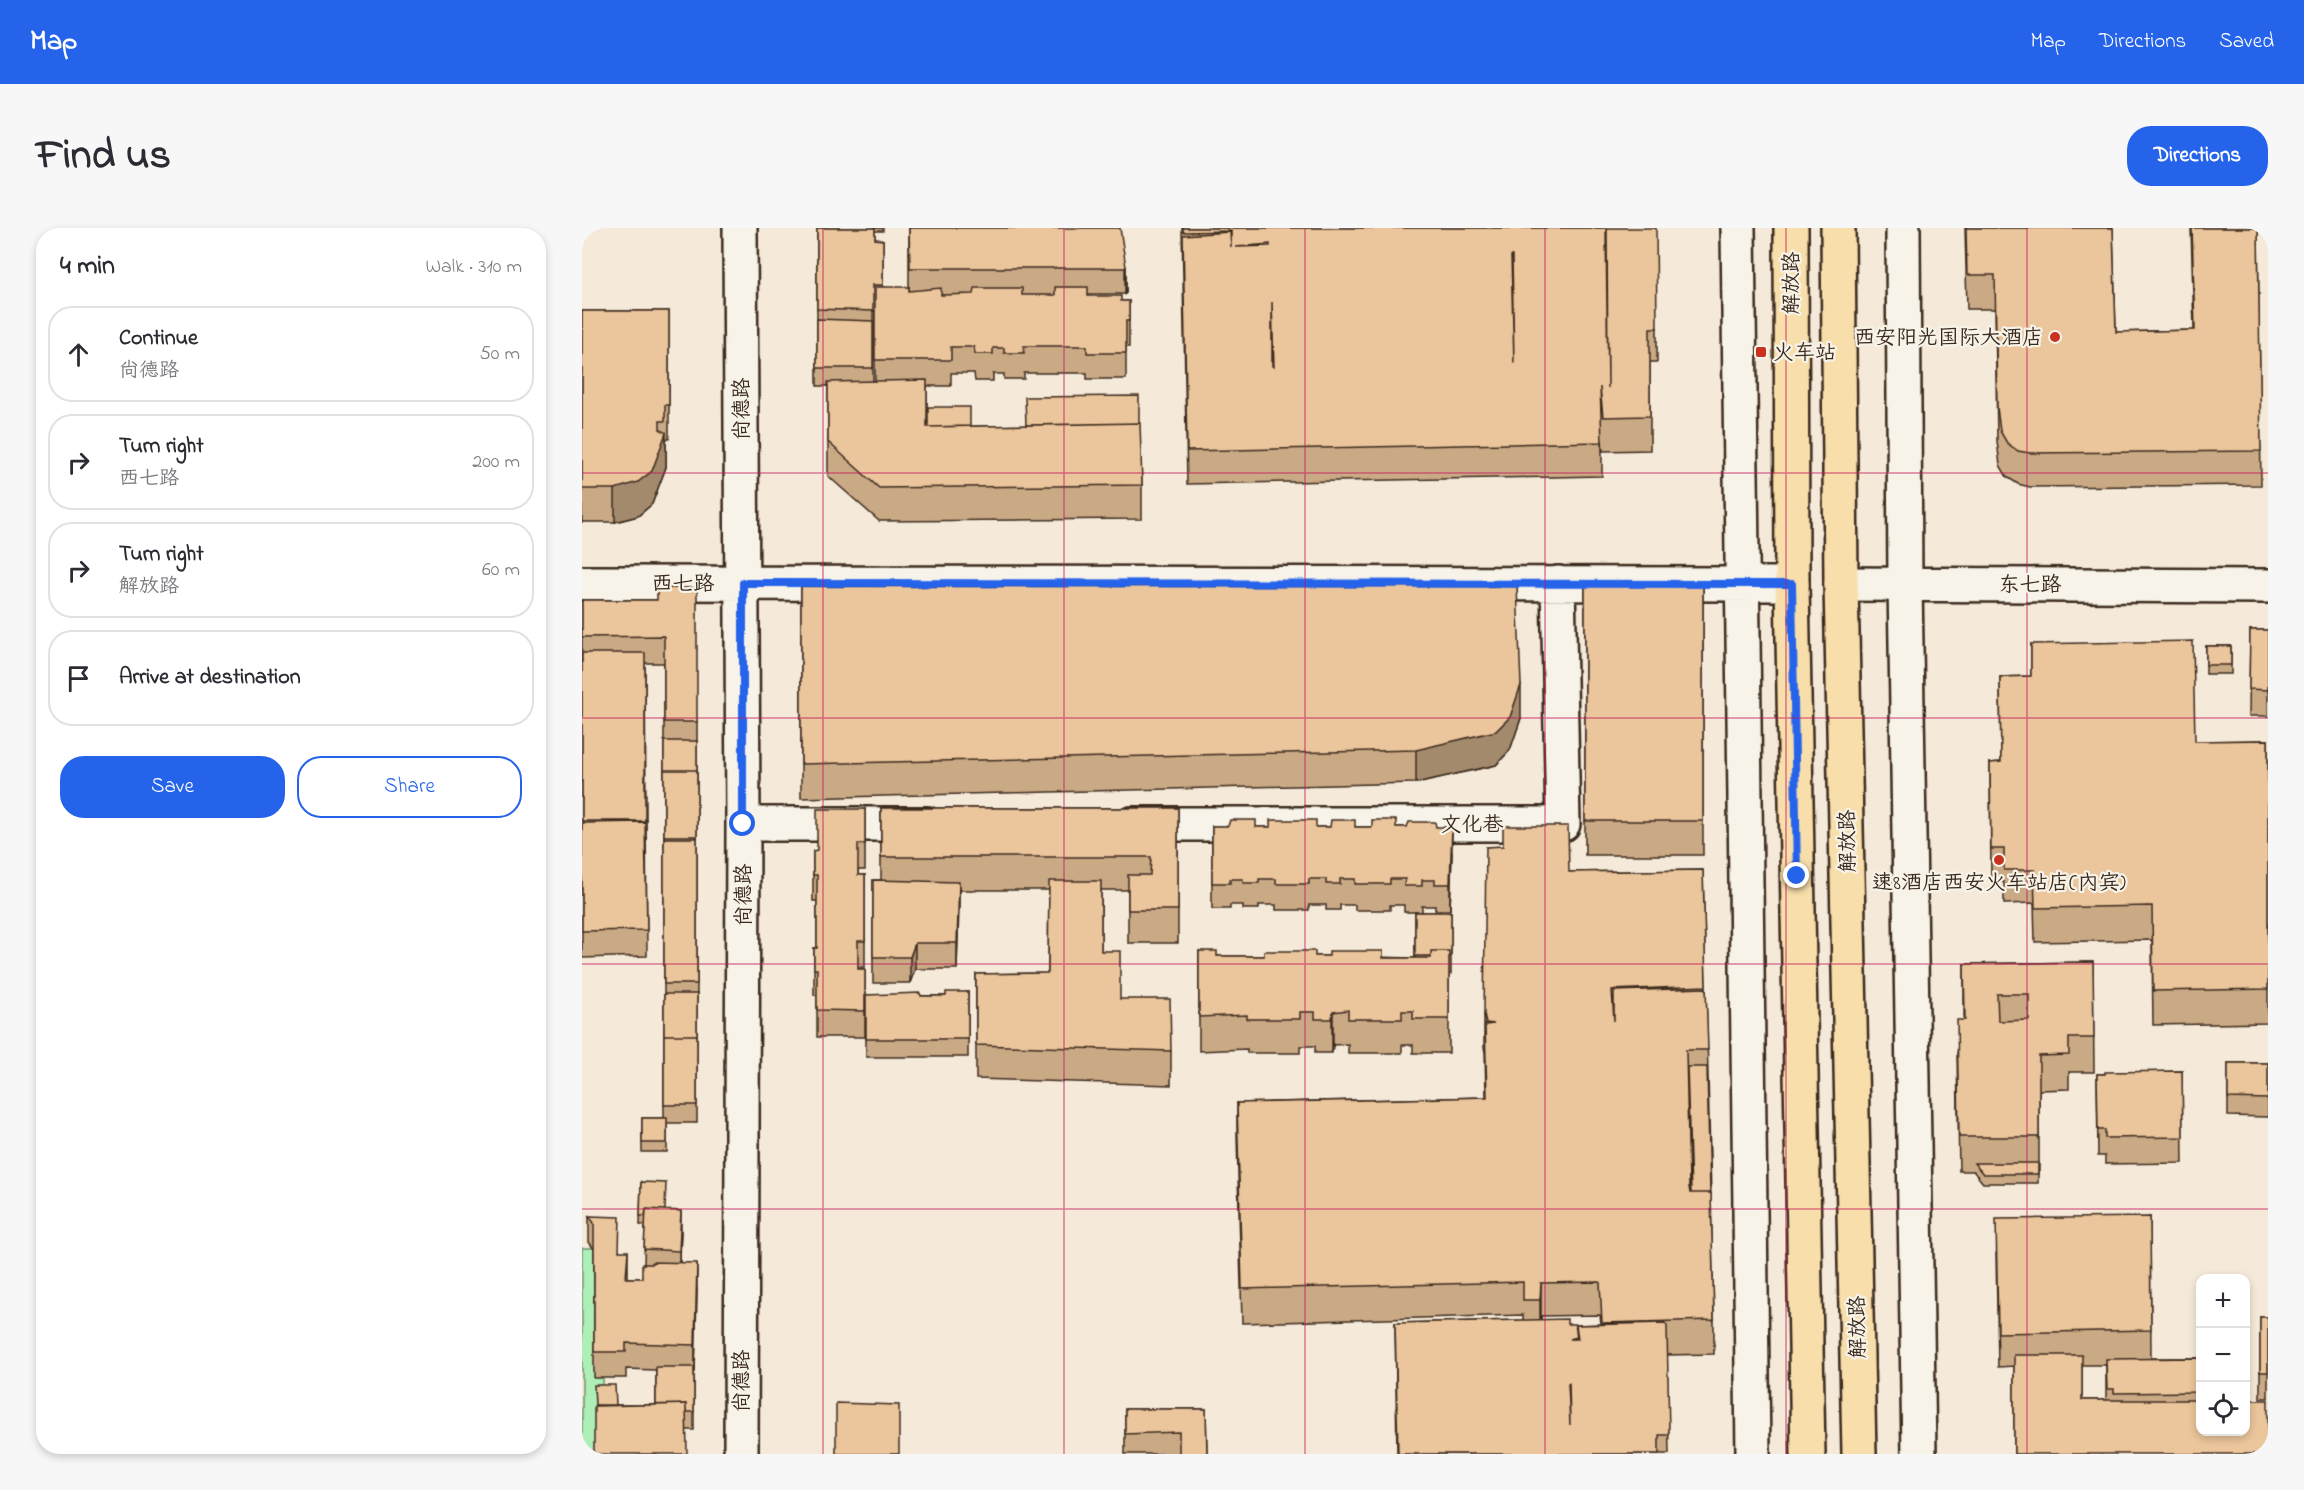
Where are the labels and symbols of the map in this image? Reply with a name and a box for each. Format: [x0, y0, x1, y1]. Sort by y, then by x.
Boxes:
street label: 解放路 [1778, 252, 1808, 315]
place label: 西安阳光国际大酒店 [1854, 324, 2043, 354]
marker: 西安阳光国际大酒店 [2048, 330, 2062, 344]
place label: 火车站 [1773, 339, 1836, 369]
marker: 火车站 [1754, 345, 1768, 359]
street label: 尚德路 [728, 378, 758, 441]
street label: 西七路 [652, 570, 715, 600]
street label: 东七路 [1999, 571, 2062, 601]
street label: 解放路 [1833, 809, 1865, 873]
route start [729, 810, 755, 836]
street label: 文化巷 [1441, 811, 1504, 841]
marker: 速8酒店西安火车站店(内宾) [1992, 853, 2006, 867]
route end [1783, 862, 1809, 888]
street label: 尚德路 [730, 864, 760, 927]
place label: 速8酒店西安火车站店(内宾) [1872, 869, 2126, 899]
street label: 解放路 [1843, 1295, 1875, 1359]
street label: 尚德路 [728, 1350, 758, 1413]

